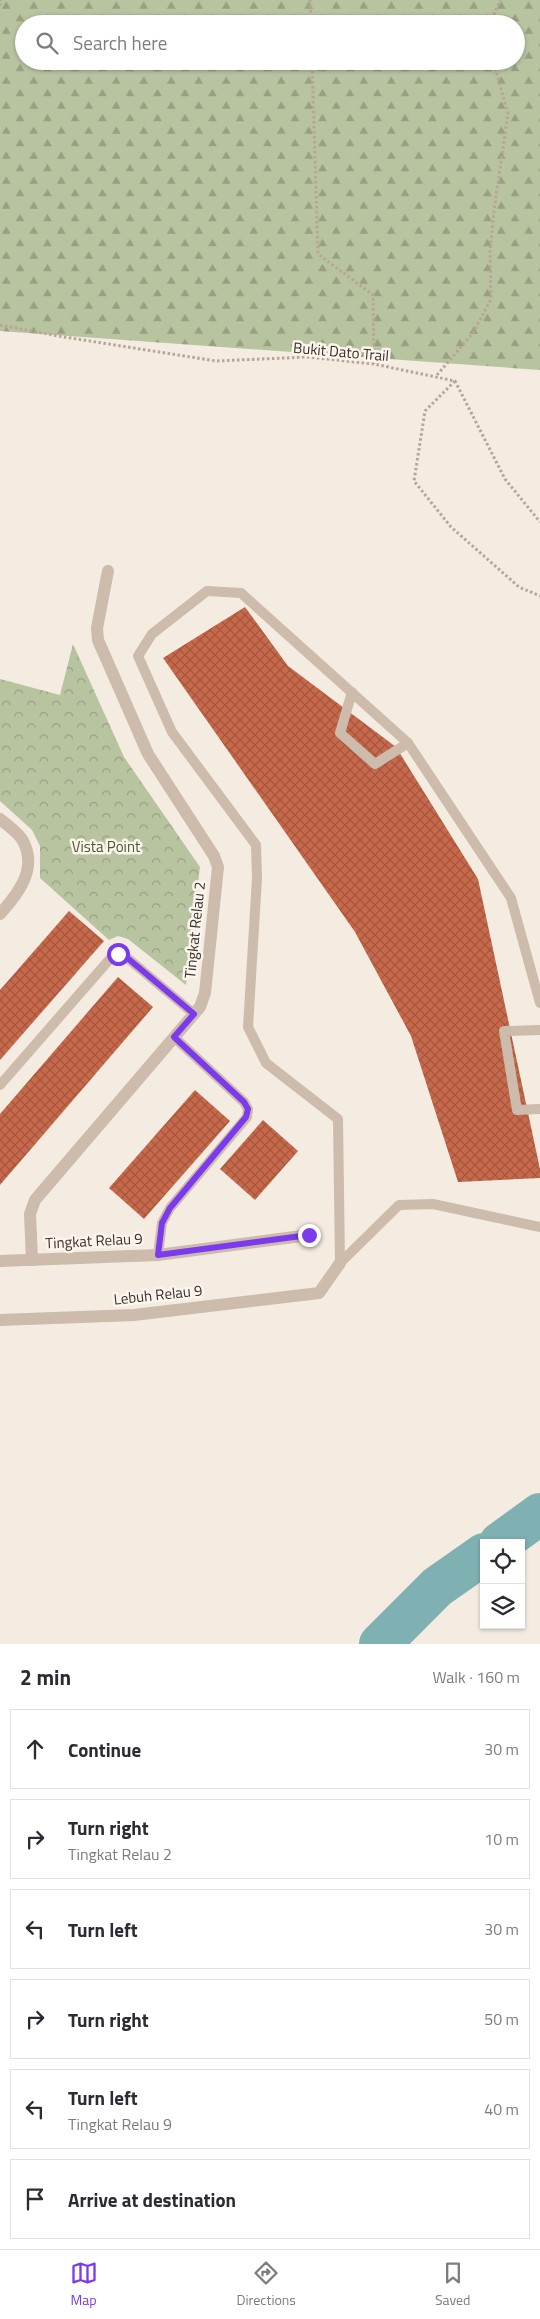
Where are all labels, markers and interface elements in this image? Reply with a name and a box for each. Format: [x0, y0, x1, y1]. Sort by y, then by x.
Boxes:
search box [15, 15, 525, 70]
text: Search here [73, 28, 167, 57]
icon: search [33, 29, 61, 57]
street label: Bukit Dato Trail [292, 336, 390, 367]
park label: Vista Point [72, 835, 141, 858]
street label: Tingkat Relau 2 [178, 880, 211, 980]
route start [107, 943, 130, 966]
route end [298, 1224, 321, 1247]
street label: Tingkat Relau 9 [45, 1226, 143, 1255]
street label: Lebuh Relau 9 [112, 1278, 204, 1311]
map controls [480, 1539, 525, 1629]
button: locate [480, 1539, 525, 1584]
button: layers [480, 1584, 525, 1629]
text: 2 min [20, 1661, 71, 1693]
text: Walk · 160 m [432, 1665, 520, 1689]
icon: ahead [21, 1735, 49, 1763]
text: Continue [68, 1735, 141, 1764]
text: 30 m [484, 1737, 519, 1761]
text: Turn right [68, 1813, 149, 1842]
icon: right [21, 1825, 49, 1853]
text: 10 m [484, 1827, 519, 1851]
text: Tingkat Relau 2 [68, 1842, 172, 1866]
icon: left [21, 1915, 49, 1943]
text: Turn left [68, 1915, 138, 1944]
text: 30 m [484, 1917, 519, 1941]
icon: right [21, 2005, 49, 2033]
text: Turn right [68, 2005, 149, 2034]
text: 50 m [484, 2007, 519, 2031]
text: Turn left [68, 2083, 138, 2112]
icon: left [21, 2095, 49, 2123]
text: 40 m [484, 2097, 519, 2121]
text: Tingkat Relau 9 [68, 2112, 172, 2136]
icon: arrive [21, 2185, 49, 2213]
text: Arrive at destination [68, 2185, 236, 2214]
tab: Map [70, 2259, 98, 2310]
tab: Directions [237, 2259, 296, 2310]
tab: Saved [435, 2259, 471, 2310]

